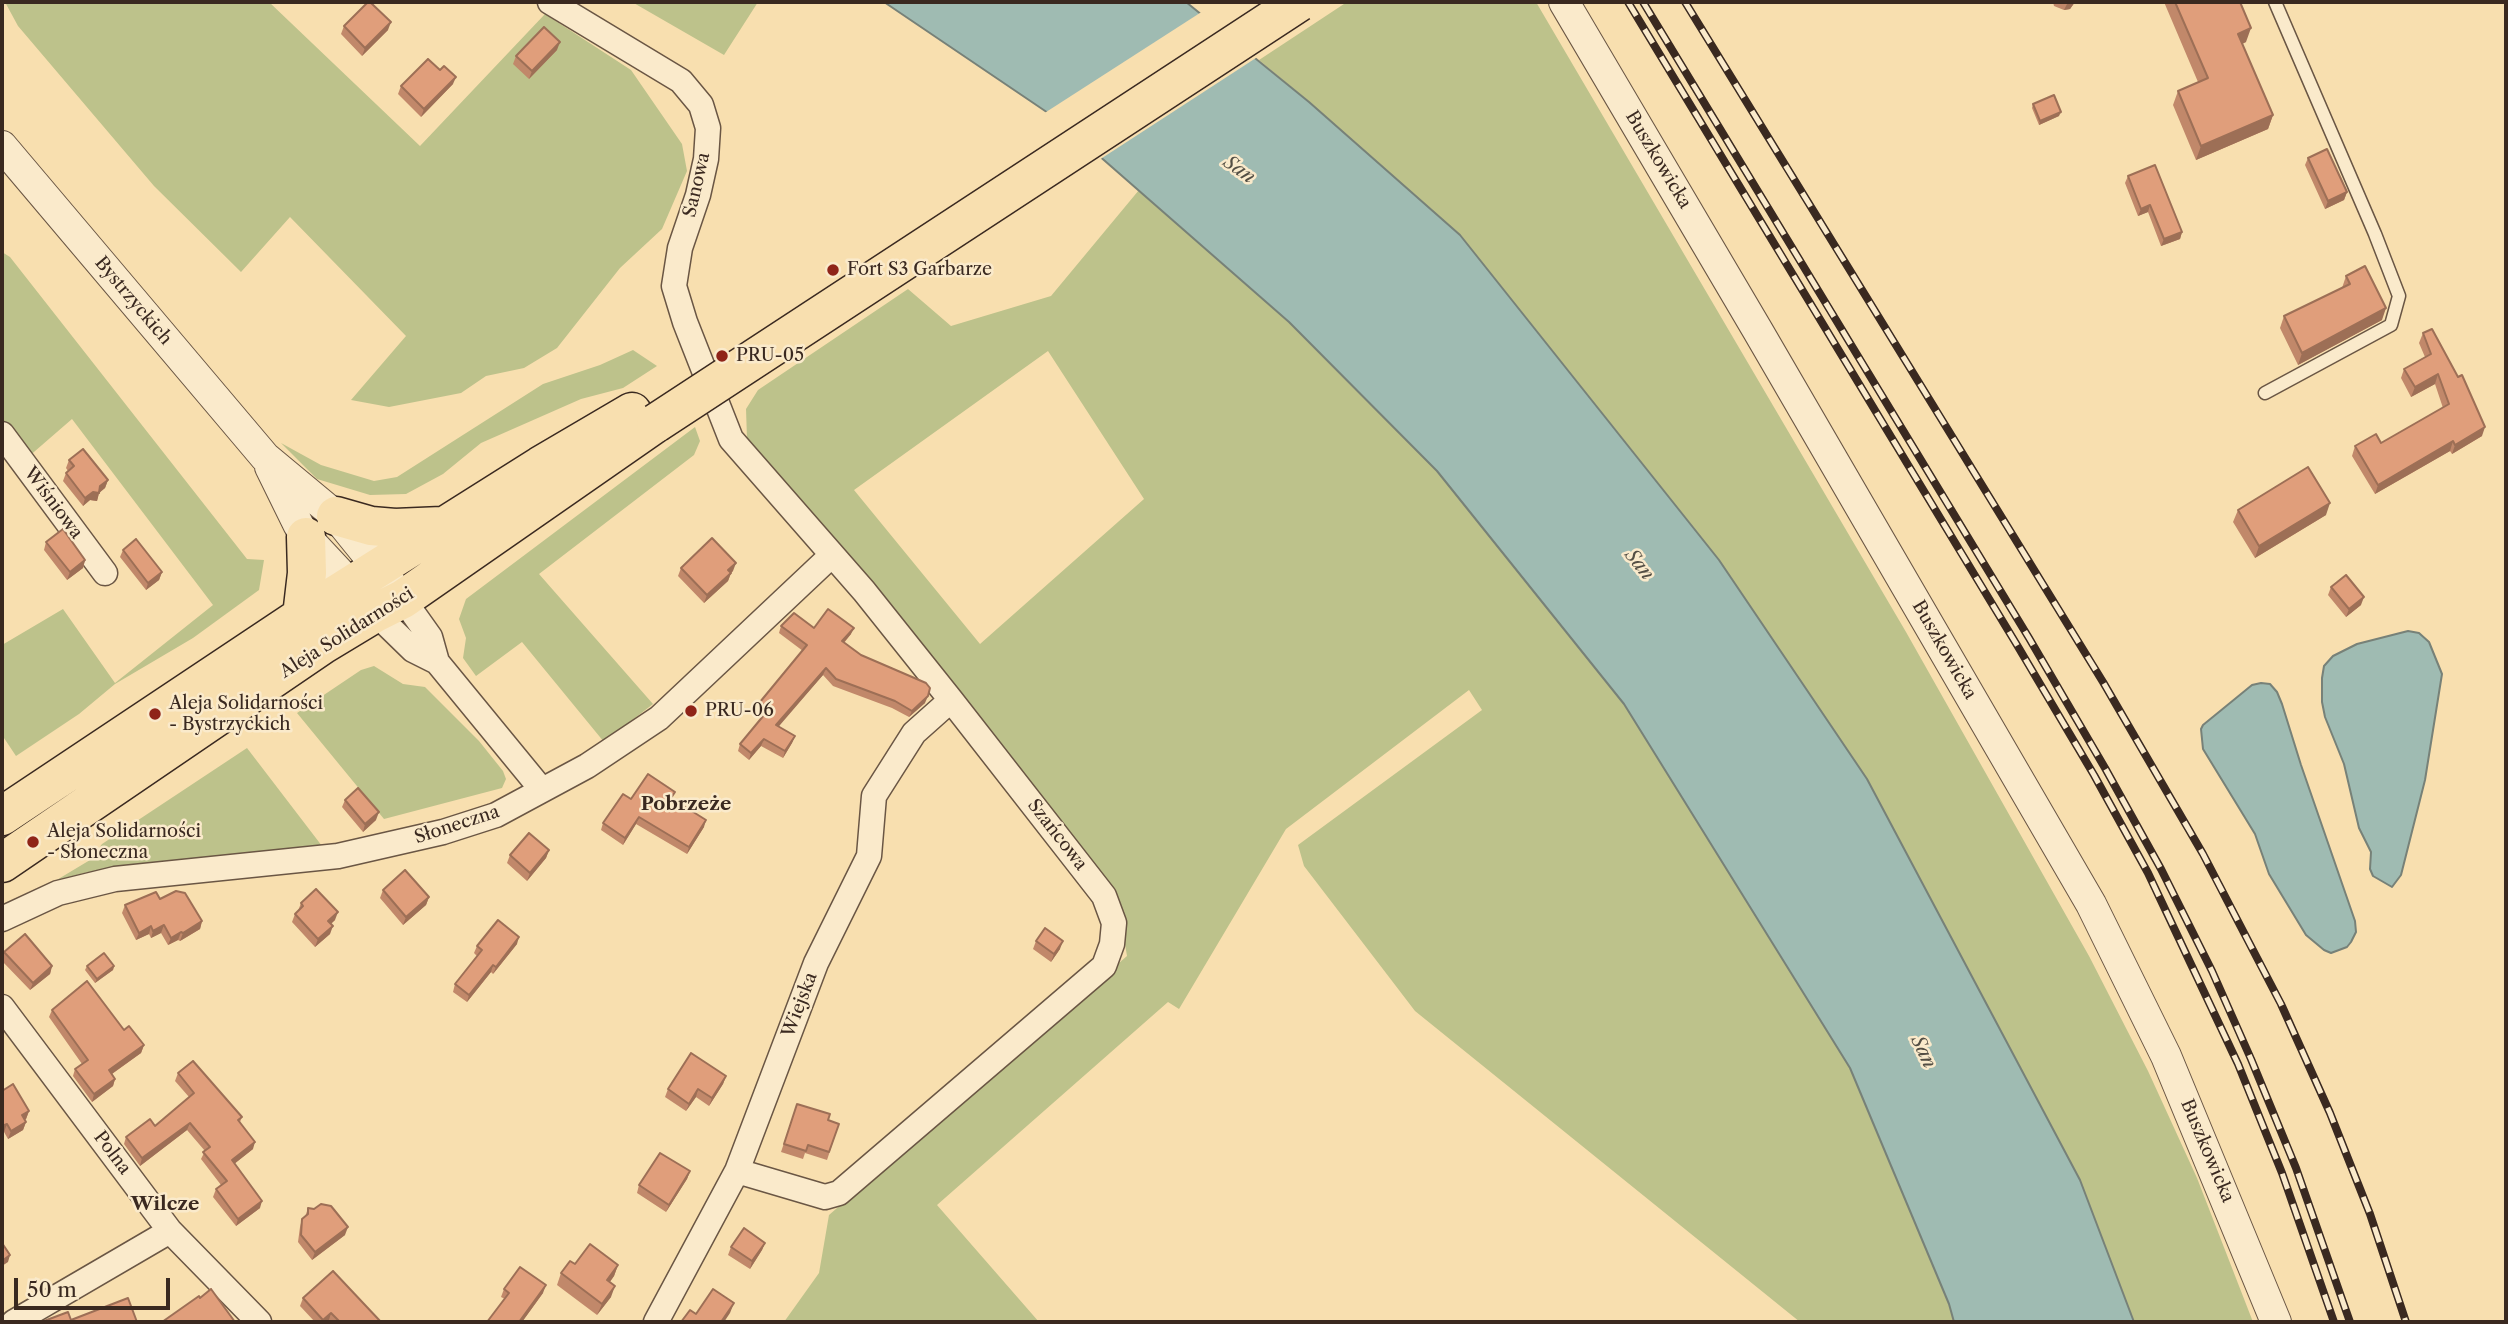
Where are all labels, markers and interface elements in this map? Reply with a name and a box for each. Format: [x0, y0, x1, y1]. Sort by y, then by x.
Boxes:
street label: Buszkowicka [1620, 107, 1696, 213]
street label: Sanowa [679, 150, 715, 220]
water label: San [1219, 151, 1259, 189]
street label: Bystrzyckich [90, 252, 176, 350]
place label: Fort S3 Garbarze [847, 259, 992, 281]
marker: Fort S3 Garbarze [825, 262, 841, 278]
place label: PRU-05 [736, 345, 804, 367]
marker: PRU-05 [714, 348, 730, 364]
street label: Wiśniowa [19, 463, 87, 543]
water label: San [1620, 545, 1658, 585]
street label: Aleja Solidarności [276, 583, 418, 683]
street label: Buszkowicka [1907, 597, 1981, 703]
place label: Aleja Solidarności - Bystrzyckich [169, 693, 323, 736]
place label: PRU-06 [705, 700, 774, 722]
marker: PRU-06 [683, 703, 699, 719]
marker: Aleja Solidarności - Bystrzyckich [147, 706, 163, 722]
district label: Pobrzeże [641, 794, 731, 816]
street label: Szańcowa [1023, 795, 1091, 875]
street label: Słoneczna [412, 801, 502, 849]
place label: Aleja Solidarności - Słoneczna [47, 821, 201, 864]
marker: Aleja Solidarności - Słoneczna [25, 834, 41, 850]
street label: Wiejska [778, 970, 822, 1040]
water label: San [1905, 1032, 1941, 1072]
street label: Buszkowicka [2175, 1096, 2239, 1206]
street label: Polna [89, 1127, 135, 1179]
district label: Wilcze [131, 1194, 199, 1216]
scale bar [18, 1264, 173, 1308]
text: 50 m [27, 1277, 77, 1302]

